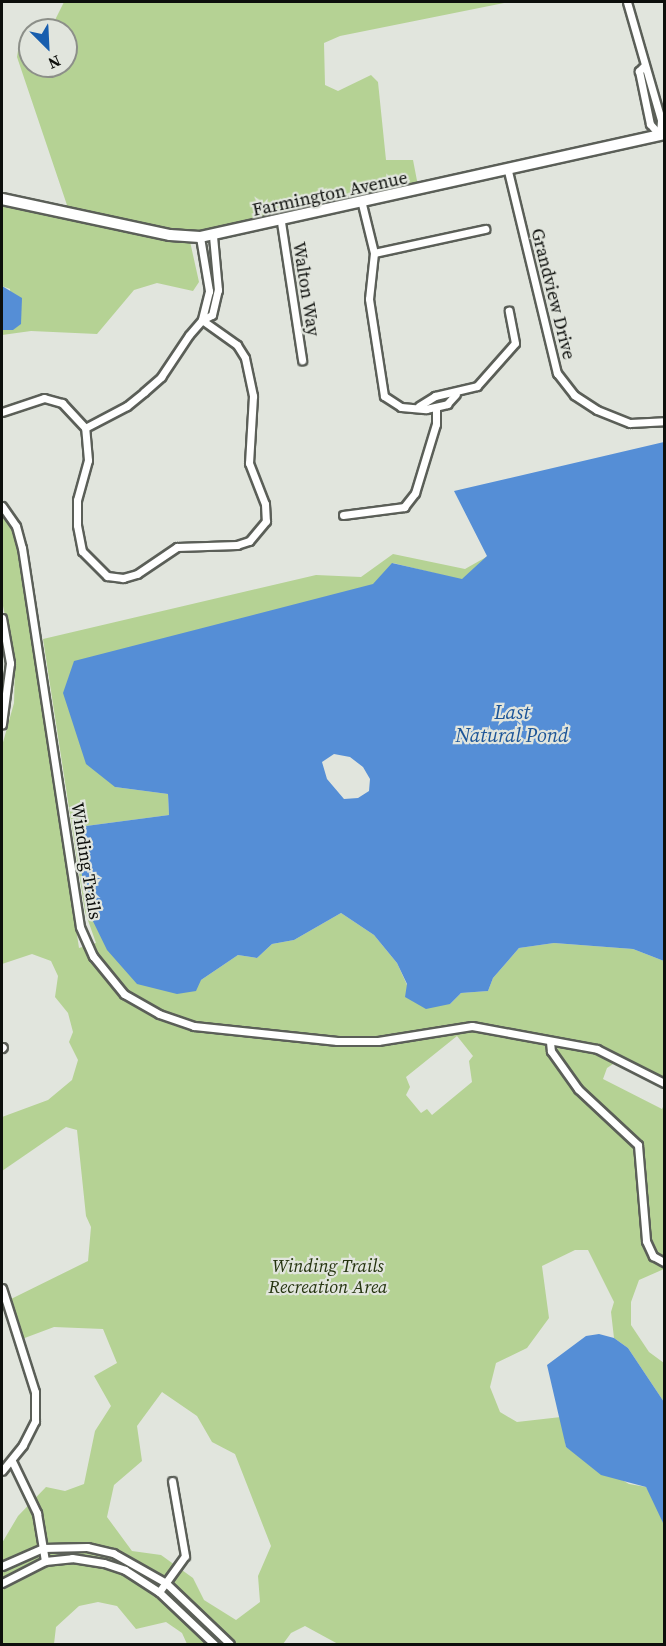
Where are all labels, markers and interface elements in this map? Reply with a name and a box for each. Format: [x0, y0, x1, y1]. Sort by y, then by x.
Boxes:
north arrow [18, 18, 78, 78]
text: N [45, 50, 64, 75]
street label: Farmington Avenue [250, 167, 410, 221]
street label: Grandview Drive [526, 226, 580, 362]
street label: Walton Way [288, 240, 324, 338]
water label: Last Natural Pond [455, 700, 569, 747]
street label: Winding Trails [66, 801, 106, 921]
park label: Winding Trails Recreation Area [268, 1256, 388, 1298]

